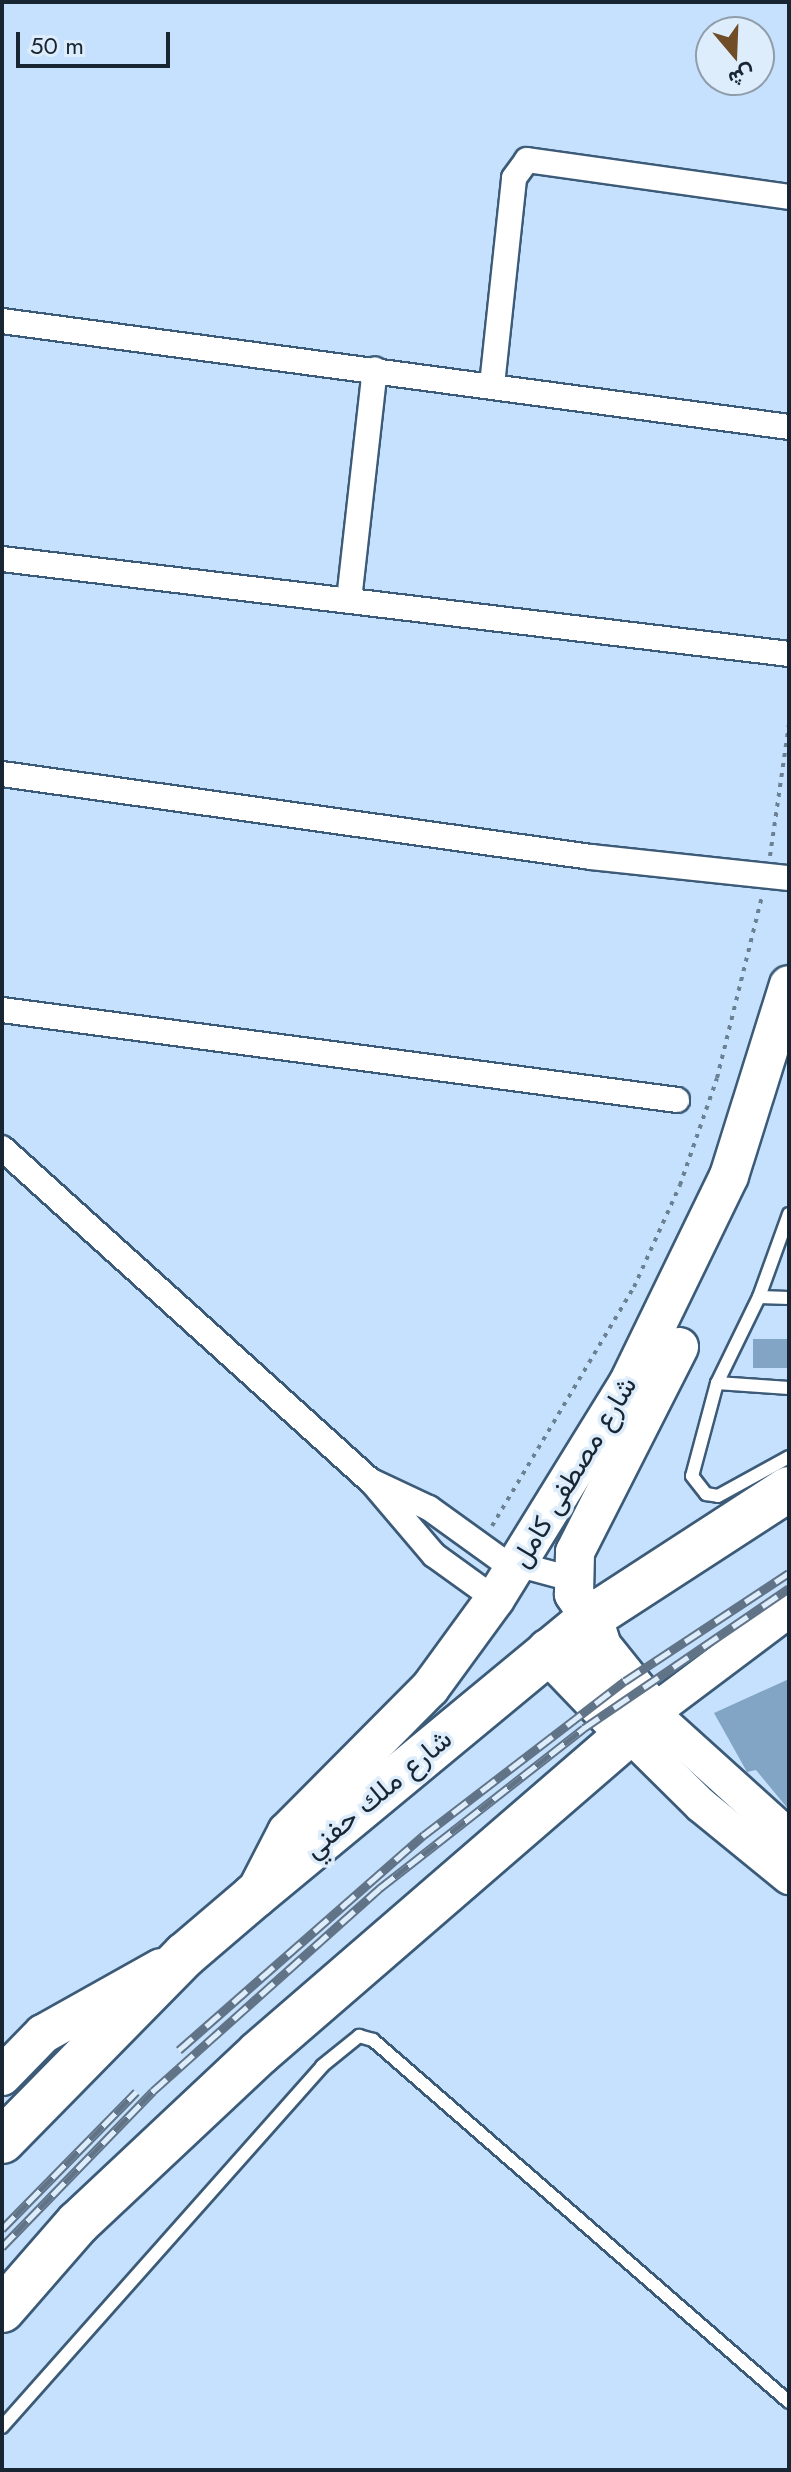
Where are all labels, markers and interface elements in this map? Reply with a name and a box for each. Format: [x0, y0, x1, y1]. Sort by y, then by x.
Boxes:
scale bar [20, 16, 174, 66]
north arrow [695, 16, 775, 96]
text: 50 m [30, 28, 84, 63]
text: ش [724, 57, 760, 96]
street label: شارع مصطفى كامل [504, 1371, 644, 1573]
street label: شارع ملك حفني [297, 1722, 459, 1866]

